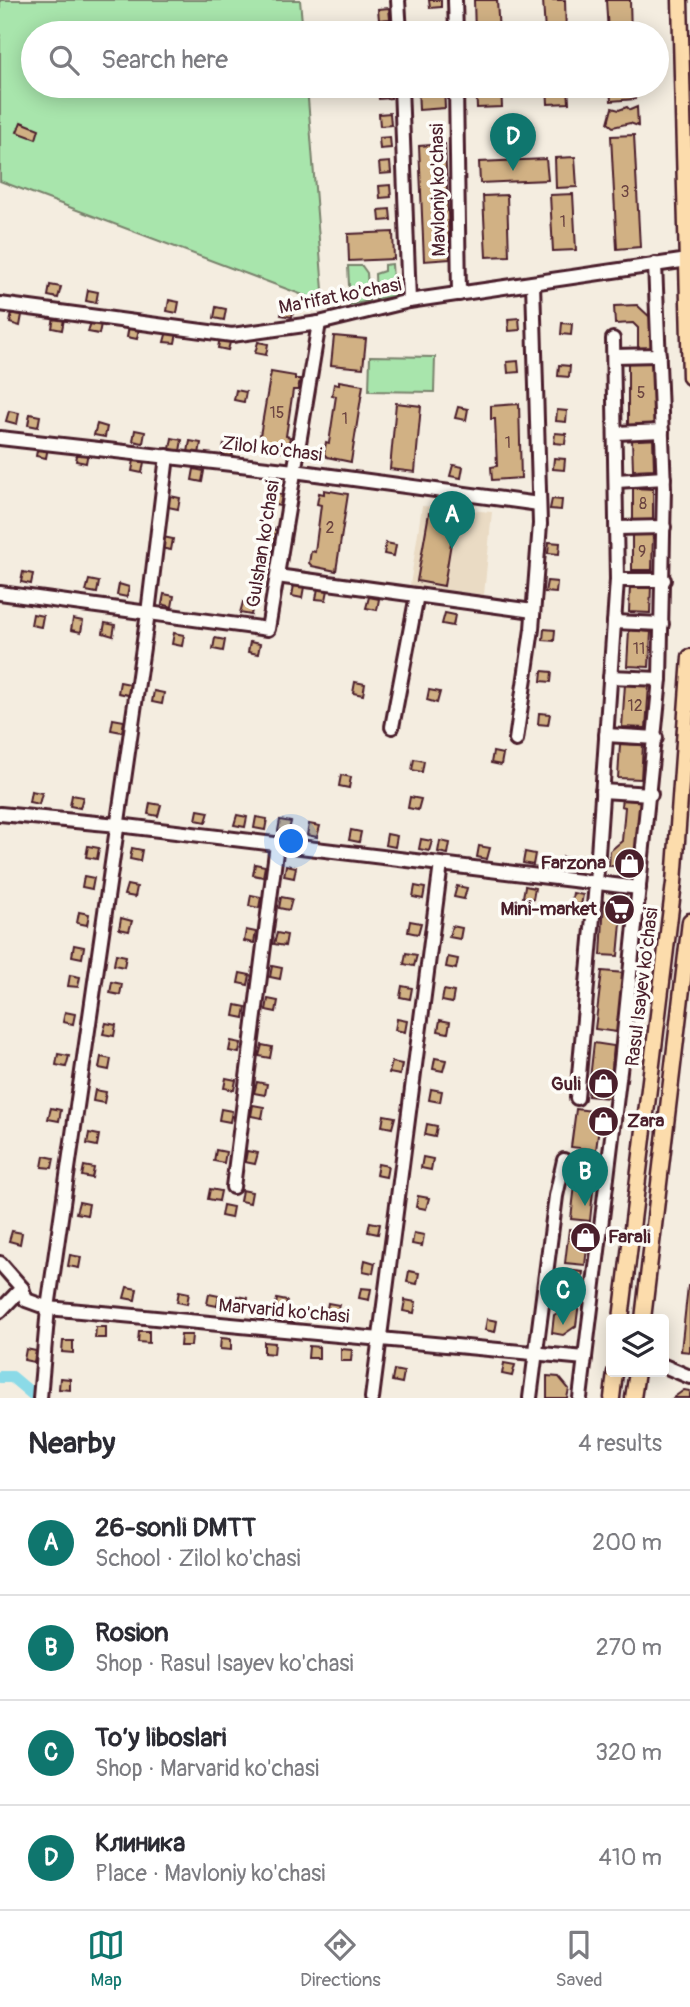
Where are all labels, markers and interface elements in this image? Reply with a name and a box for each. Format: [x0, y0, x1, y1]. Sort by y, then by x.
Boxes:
search box [21, 21, 669, 98]
icon: search [45, 41, 83, 79]
text: Search here [101, 44, 228, 76]
pin: D [490, 113, 536, 171]
street label: Mavloniy ko'chasi [425, 123, 451, 257]
house number: 3 [621, 182, 630, 202]
house number: 1 [560, 212, 566, 232]
street label: Ma'rifat ko'chasi [277, 272, 403, 320]
house number: 5 [637, 383, 645, 403]
house number: 15 [270, 403, 284, 423]
house number: 1 [342, 409, 348, 429]
street label: Zilol ko'chasi [220, 431, 324, 467]
house number: 1 [505, 433, 511, 453]
street label: Gulshan ko'chasi [241, 479, 285, 609]
pin: A [429, 491, 475, 549]
house number: 8 [639, 494, 647, 514]
house number: 2 [326, 518, 335, 538]
house number: 9 [638, 542, 646, 562]
house number: 11 [633, 639, 645, 659]
house number: 12 [627, 696, 643, 716]
your location [274, 824, 308, 858]
shop icon: Farzona [612, 846, 646, 880]
place label: Farzona [541, 851, 606, 875]
supermarket icon: Mini-market [603, 892, 637, 926]
place label: Mini-market [500, 897, 598, 921]
street label: Rasul Isayev ko'chasi [620, 906, 664, 1068]
shop icon: Guli [587, 1067, 621, 1101]
place label: Guli [551, 1072, 582, 1096]
shop icon: Zara [587, 1104, 621, 1138]
place label: Zara [627, 1109, 665, 1133]
pin: B [562, 1148, 608, 1206]
shop icon: Farali [568, 1220, 602, 1254]
place label: Farali [608, 1225, 651, 1249]
pin: C [540, 1267, 586, 1325]
street label: Marvarid ko'chasi [217, 1293, 351, 1329]
map controls [606, 1314, 669, 1377]
button: layers [606, 1314, 669, 1377]
text: Nearby [28, 1425, 115, 1462]
text: 4 results [578, 1429, 662, 1458]
text: 26-sonli DMTT [95, 1512, 256, 1544]
text: A [44, 1528, 58, 1557]
text: 200 m [592, 1528, 662, 1557]
text: School · Zilol ko'chasi [95, 1544, 301, 1573]
text: Rosion [95, 1617, 169, 1649]
text: B [44, 1633, 58, 1662]
text: 270 m [596, 1633, 662, 1662]
text: Shop · Rasul Isayev ko'chasi [95, 1649, 354, 1678]
text: To’y liboslari [95, 1722, 226, 1754]
text: C [44, 1738, 58, 1767]
text: 320 m [595, 1738, 662, 1767]
text: Shop · Marvarid ko'chasi [95, 1754, 319, 1783]
text: Клиника [95, 1827, 185, 1859]
text: D [44, 1843, 58, 1872]
text: 410 m [599, 1843, 662, 1872]
text: Place · Mavloniy ko'chasi [95, 1859, 325, 1888]
tab: Map [87, 1926, 125, 1992]
tab: Directions [300, 1926, 381, 1992]
tab: Saved [555, 1926, 603, 1992]

